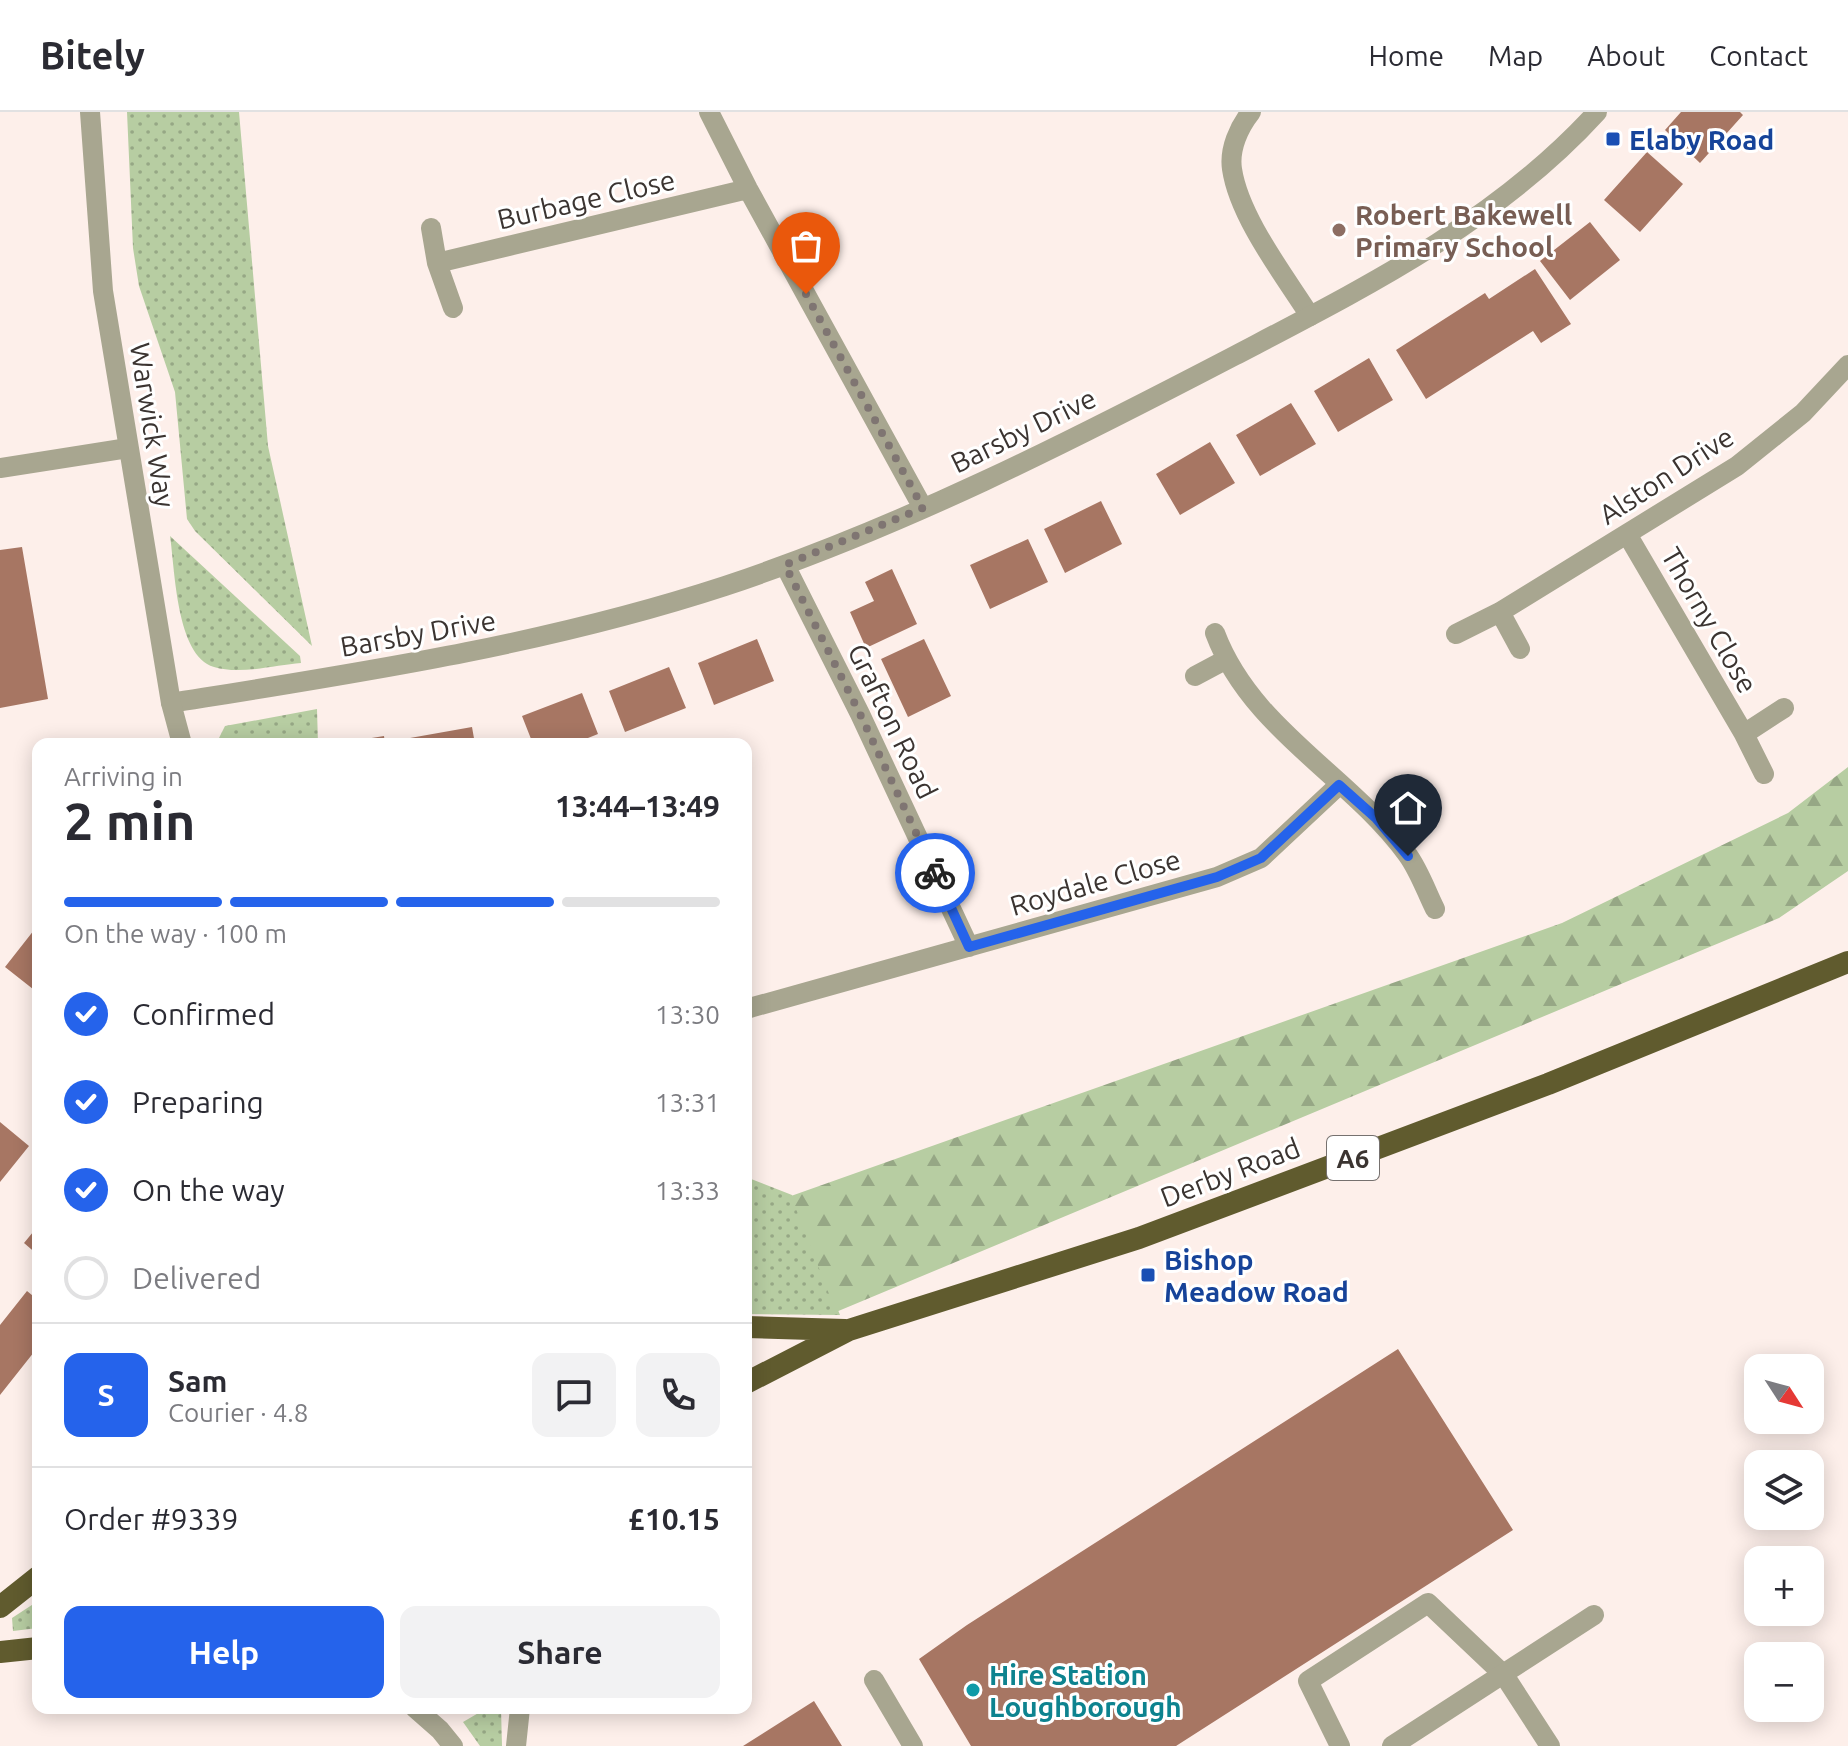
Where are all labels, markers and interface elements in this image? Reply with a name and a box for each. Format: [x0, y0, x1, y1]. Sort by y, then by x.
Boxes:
text: Bitely [40, 34, 145, 76]
text: Home [1369, 40, 1444, 71]
text: Map [1488, 40, 1543, 71]
text: About [1587, 40, 1665, 71]
text: Contact [1709, 40, 1808, 71]
place label: Elaby Road [1629, 124, 1774, 155]
marker: Elaby Road [1604, 130, 1622, 148]
street label: Burbage Close [494, 163, 678, 235]
place label: Robert Bakewell Primary School [1355, 199, 1572, 262]
pin [772, 212, 840, 294]
marker: Robert Bakewell Primary School [1330, 221, 1348, 239]
icon: bag [784, 224, 828, 268]
street label: Warwick Way [125, 340, 181, 510]
street label: Barsby Drive [945, 382, 1101, 478]
street label: Alston Drive [1593, 420, 1739, 530]
street label: Thorny Close [1656, 542, 1764, 698]
street label: Barsby Drive [338, 604, 498, 662]
street label: Grafton Road [842, 638, 944, 804]
text: Arriving in [64, 762, 183, 791]
pin [1374, 774, 1442, 856]
icon: home [1386, 786, 1430, 830]
text: 13:44–13:49 [555, 789, 720, 823]
text: 2 min [64, 792, 195, 850]
courier [895, 833, 975, 913]
street label: Roydale Close [1006, 843, 1184, 921]
icon: bike [913, 851, 957, 895]
text: On the way · 100 m [64, 919, 287, 948]
icon: check [64, 992, 108, 1036]
text: Confirmed [132, 997, 275, 1031]
text: 13:30 [655, 1000, 720, 1029]
icon: check [64, 1080, 108, 1124]
text: Preparing [132, 1085, 264, 1119]
text: 13:31 [655, 1088, 720, 1117]
street label: Derby Road [1156, 1131, 1304, 1213]
road number: A6 [1327, 1136, 1379, 1180]
icon: check [64, 1168, 108, 1212]
text: On the way [132, 1173, 285, 1207]
text: 13:33 [655, 1176, 720, 1205]
place label: Bishop Meadow Road [1164, 1244, 1349, 1307]
text: Delivered [132, 1261, 261, 1295]
marker: Bishop Meadow Road [1139, 1266, 1157, 1284]
button: chat [532, 1353, 616, 1437]
button: phone [636, 1353, 720, 1437]
north arrow [1744, 1354, 1824, 1434]
map controls [1744, 1354, 1824, 1722]
text: Sam [168, 1364, 227, 1398]
text: S [97, 1378, 115, 1412]
text: Courier · 4.8 [168, 1398, 308, 1427]
button: layers [1744, 1450, 1824, 1530]
text: Order #9339 [64, 1502, 238, 1536]
text: £10.15 [628, 1502, 720, 1536]
button: + [1744, 1546, 1824, 1626]
button: Help [64, 1606, 384, 1698]
button: Share [400, 1606, 720, 1698]
button: − [1744, 1642, 1824, 1722]
place label: Hire Station Loughborough [989, 1659, 1182, 1722]
marker: Hire Station Loughborough [964, 1681, 982, 1699]

